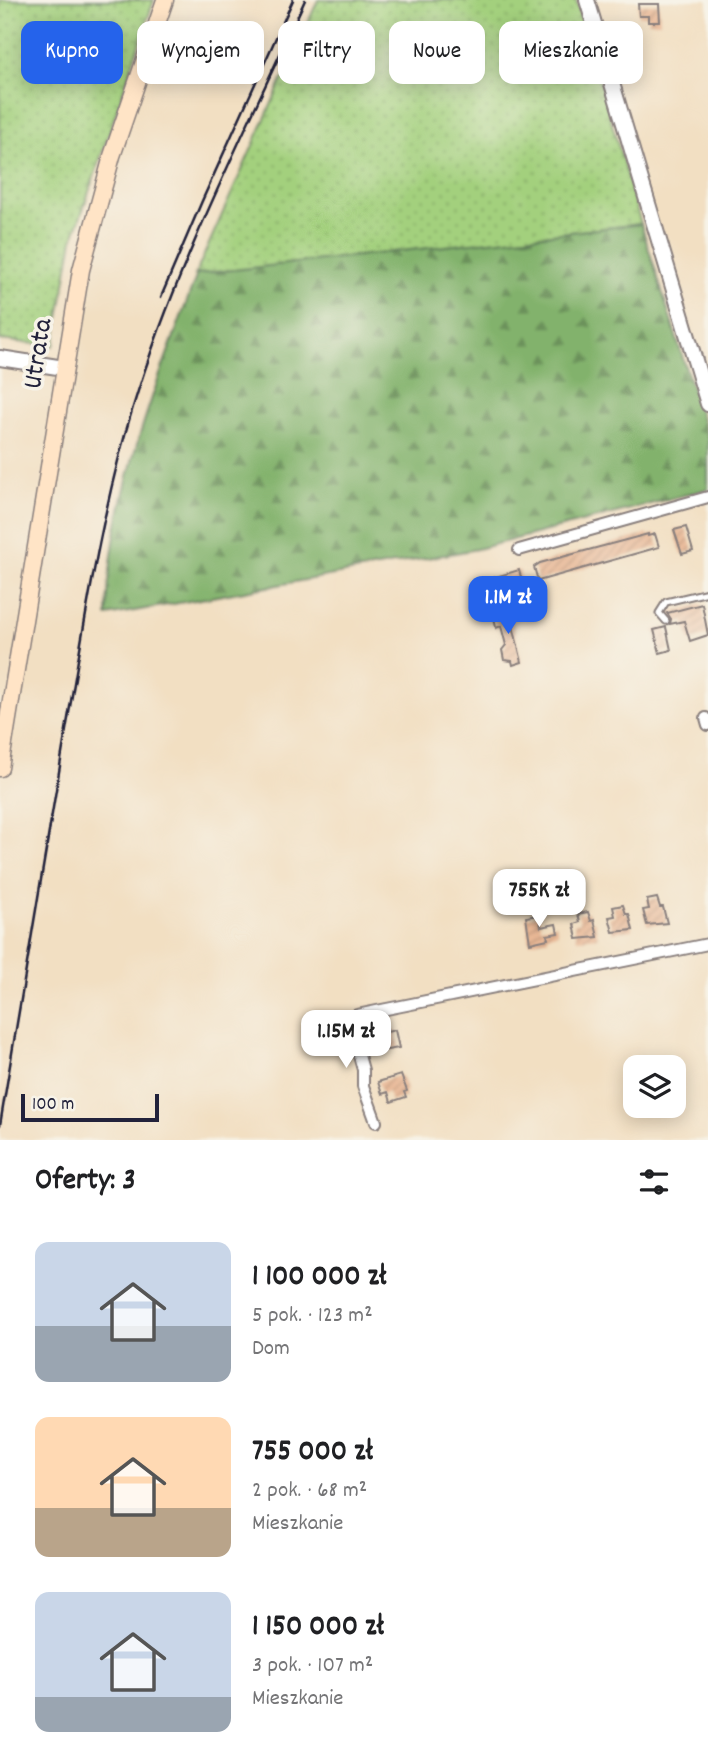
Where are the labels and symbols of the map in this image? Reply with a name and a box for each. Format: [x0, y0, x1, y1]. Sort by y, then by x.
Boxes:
street label: Utrata [15, 315, 65, 392]
pin: 1.1M zł [443, 576, 573, 636]
pin: 755K zł [474, 870, 604, 929]
pin: 1.15M zł [274, 1010, 418, 1070]
scale bar [21, 1091, 159, 1123]

